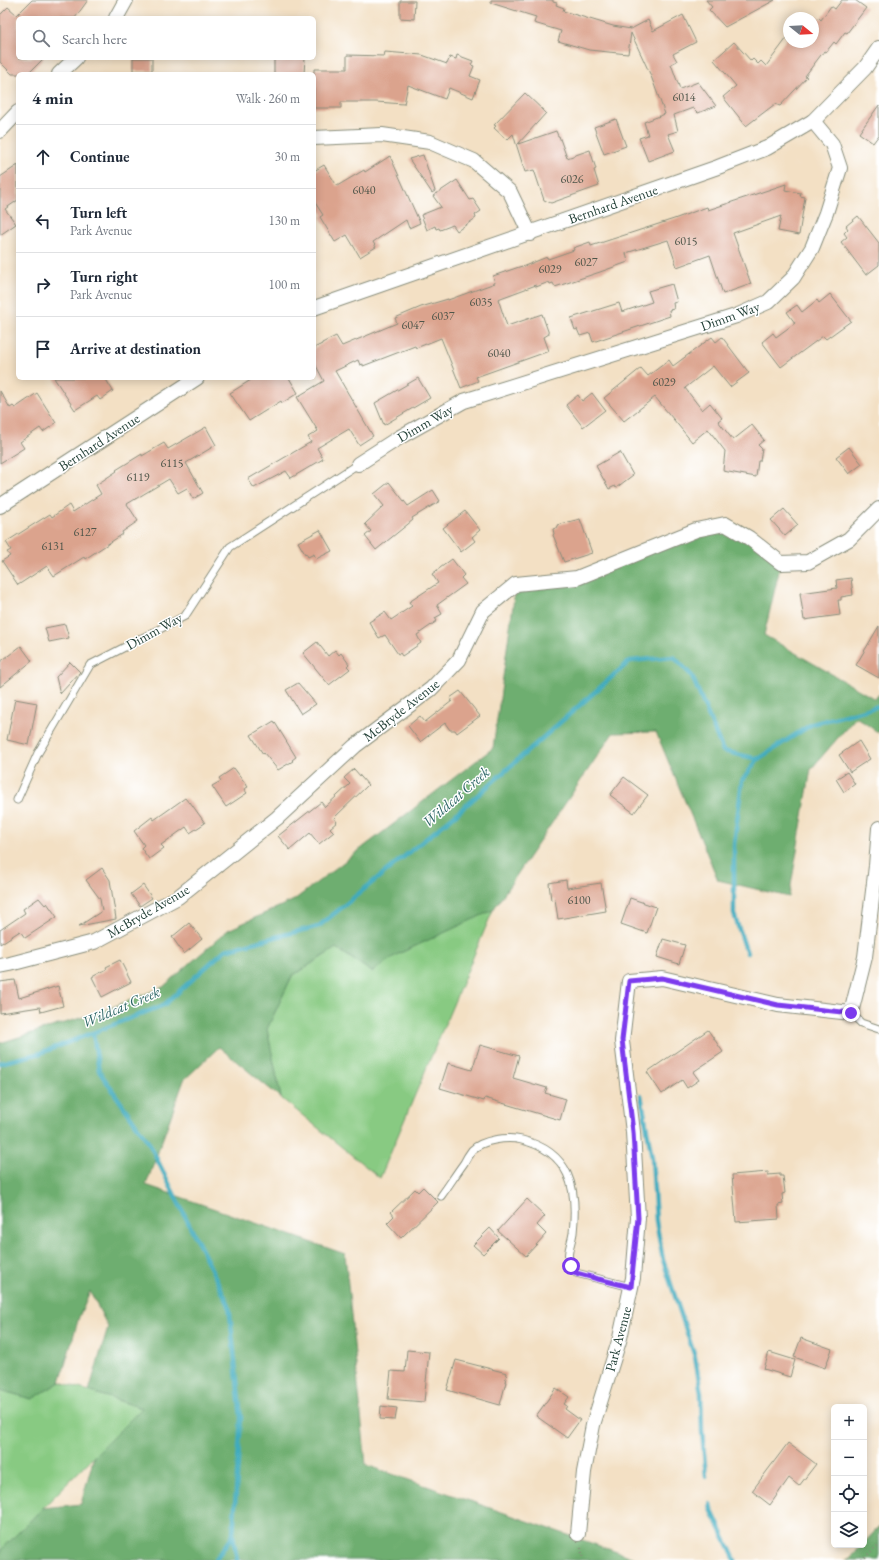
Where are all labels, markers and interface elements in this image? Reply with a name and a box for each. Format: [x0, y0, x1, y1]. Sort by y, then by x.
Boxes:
north arrow [783, 12, 819, 48]
search box [16, 16, 316, 60]
icon: search [30, 27, 52, 49]
text: Search here [62, 29, 127, 48]
text: 4 min [32, 87, 73, 109]
house number: 6014 [672, 89, 696, 105]
text: Walk · 260 m [236, 90, 300, 107]
icon: ahead [32, 146, 54, 168]
text: Continue [70, 147, 130, 166]
text: 30 m [275, 148, 300, 165]
house number: 6026 [560, 171, 584, 187]
street label: Bernhard Avenue [566, 180, 661, 228]
house number: 6040 [352, 182, 376, 198]
text: Turn left [70, 203, 127, 222]
icon: left [32, 210, 54, 232]
text: 130 m [269, 212, 300, 229]
text: Park Avenue [70, 222, 132, 239]
house number: 6015 [674, 233, 698, 249]
house number: 6027 [574, 254, 598, 270]
house number: 6029 [538, 261, 562, 277]
text: Turn right [70, 267, 138, 286]
icon: right [32, 274, 54, 296]
text: 100 m [269, 276, 300, 293]
text: Park Avenue [70, 286, 132, 303]
house number: 6035 [469, 294, 493, 310]
street label: Dimm Way [698, 297, 763, 335]
house number: 6037 [431, 308, 455, 324]
house number: 6047 [401, 317, 425, 333]
icon: arrive [32, 338, 54, 360]
text: Arrive at destination [70, 339, 201, 358]
house number: 6040 [487, 345, 511, 361]
house number: 6029 [652, 374, 676, 390]
street label: Dimm Way [394, 399, 457, 446]
street label: Bernhard Avenue [55, 409, 143, 475]
house number: 6115 [160, 455, 184, 471]
house number: 6119 [126, 469, 150, 485]
house number: 6127 [73, 524, 97, 540]
house number: 6131 [41, 538, 65, 554]
street label: Dimm Way [123, 608, 186, 654]
street label: McBryde Avenue [359, 674, 443, 745]
water label: Wildcat Creek [418, 762, 493, 831]
street label: McBryde Avenue [104, 880, 193, 942]
house number: 6100 [567, 892, 591, 908]
water label: Wildcat Creek [79, 982, 163, 1031]
route end [842, 1004, 860, 1022]
route start [562, 1257, 580, 1275]
street label: Park Avenue [601, 1304, 635, 1374]
map controls [831, 1404, 867, 1548]
button: + [831, 1404, 867, 1440]
button: − [831, 1440, 867, 1476]
button: locate [831, 1476, 867, 1512]
button: layers [831, 1512, 867, 1548]

